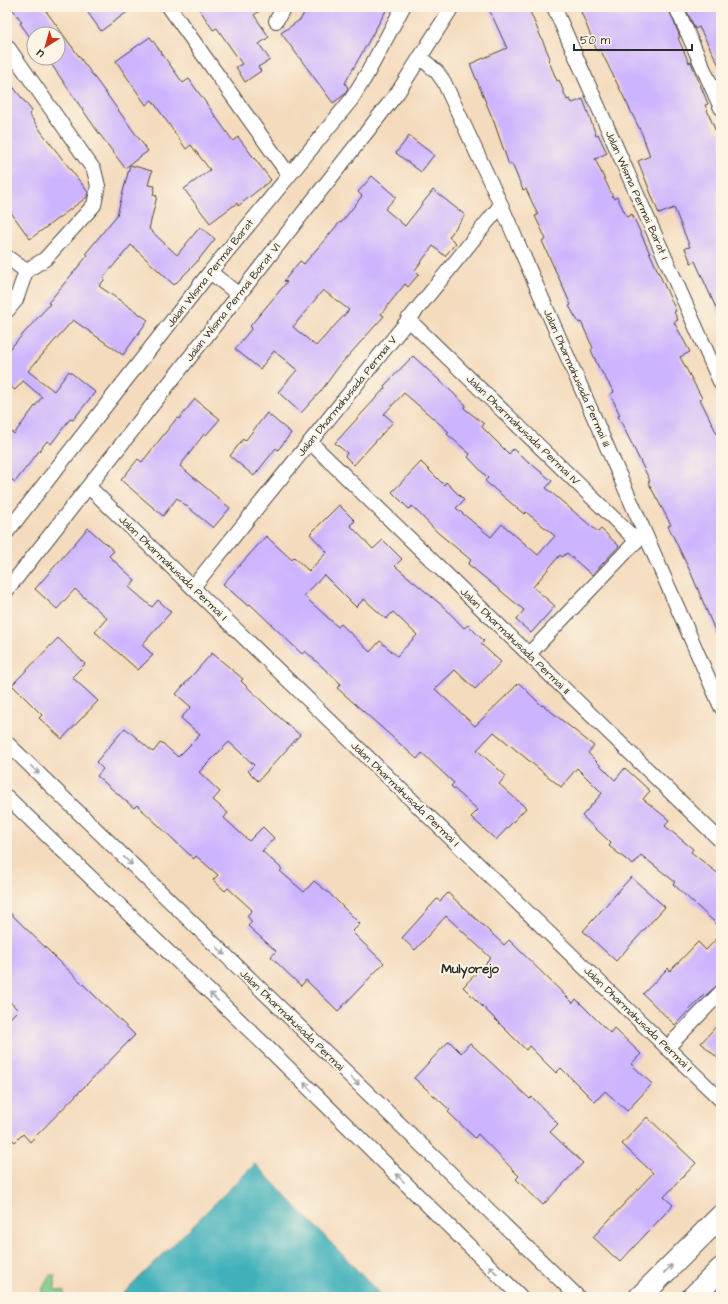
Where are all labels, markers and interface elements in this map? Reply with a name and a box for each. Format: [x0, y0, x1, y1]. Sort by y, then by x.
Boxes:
north arrow [26, 26, 66, 66]
scale bar [574, 26, 692, 52]
text: 50 m [580, 32, 611, 49]
text: U [33, 46, 48, 62]
street label: Jalan Wisma Permai Barat I [602, 128, 672, 262]
street label: Jalan Wisma Permai Barat [163, 215, 257, 330]
street label: Jalan Wisma Permai Barat VI [182, 239, 284, 364]
street label: Jalan Dharmahusada Permai III [540, 307, 614, 449]
street label: Jalan Dharmahusada Permai V [294, 333, 400, 459]
street label: Jalan Dharmahusada Permai IV [463, 372, 583, 488]
street label: Jalan Dharmahusada Permai I [115, 512, 231, 624]
street label: Jalan Dharmahusada Permai II [457, 584, 573, 698]
street label: Jalan Dharmahusada Permai I [347, 738, 463, 850]
one-way arrow [30, 765, 40, 775]
one-way arrow [123, 856, 133, 865]
one-way arrow [216, 946, 226, 956]
district label: Mulyorejo [441, 960, 500, 979]
street label: Jalan Dharmahusada Permai I [580, 963, 696, 1075]
street label: Jalan Dharmahusada Permai [237, 966, 348, 1074]
one-way arrow [209, 992, 219, 1001]
one-way arrow [349, 1076, 359, 1085]
one-way arrow [303, 1082, 313, 1092]
one-way arrow [395, 1173, 405, 1183]
one-way arrow [663, 1264, 673, 1274]
one-way arrow [488, 1265, 498, 1275]

